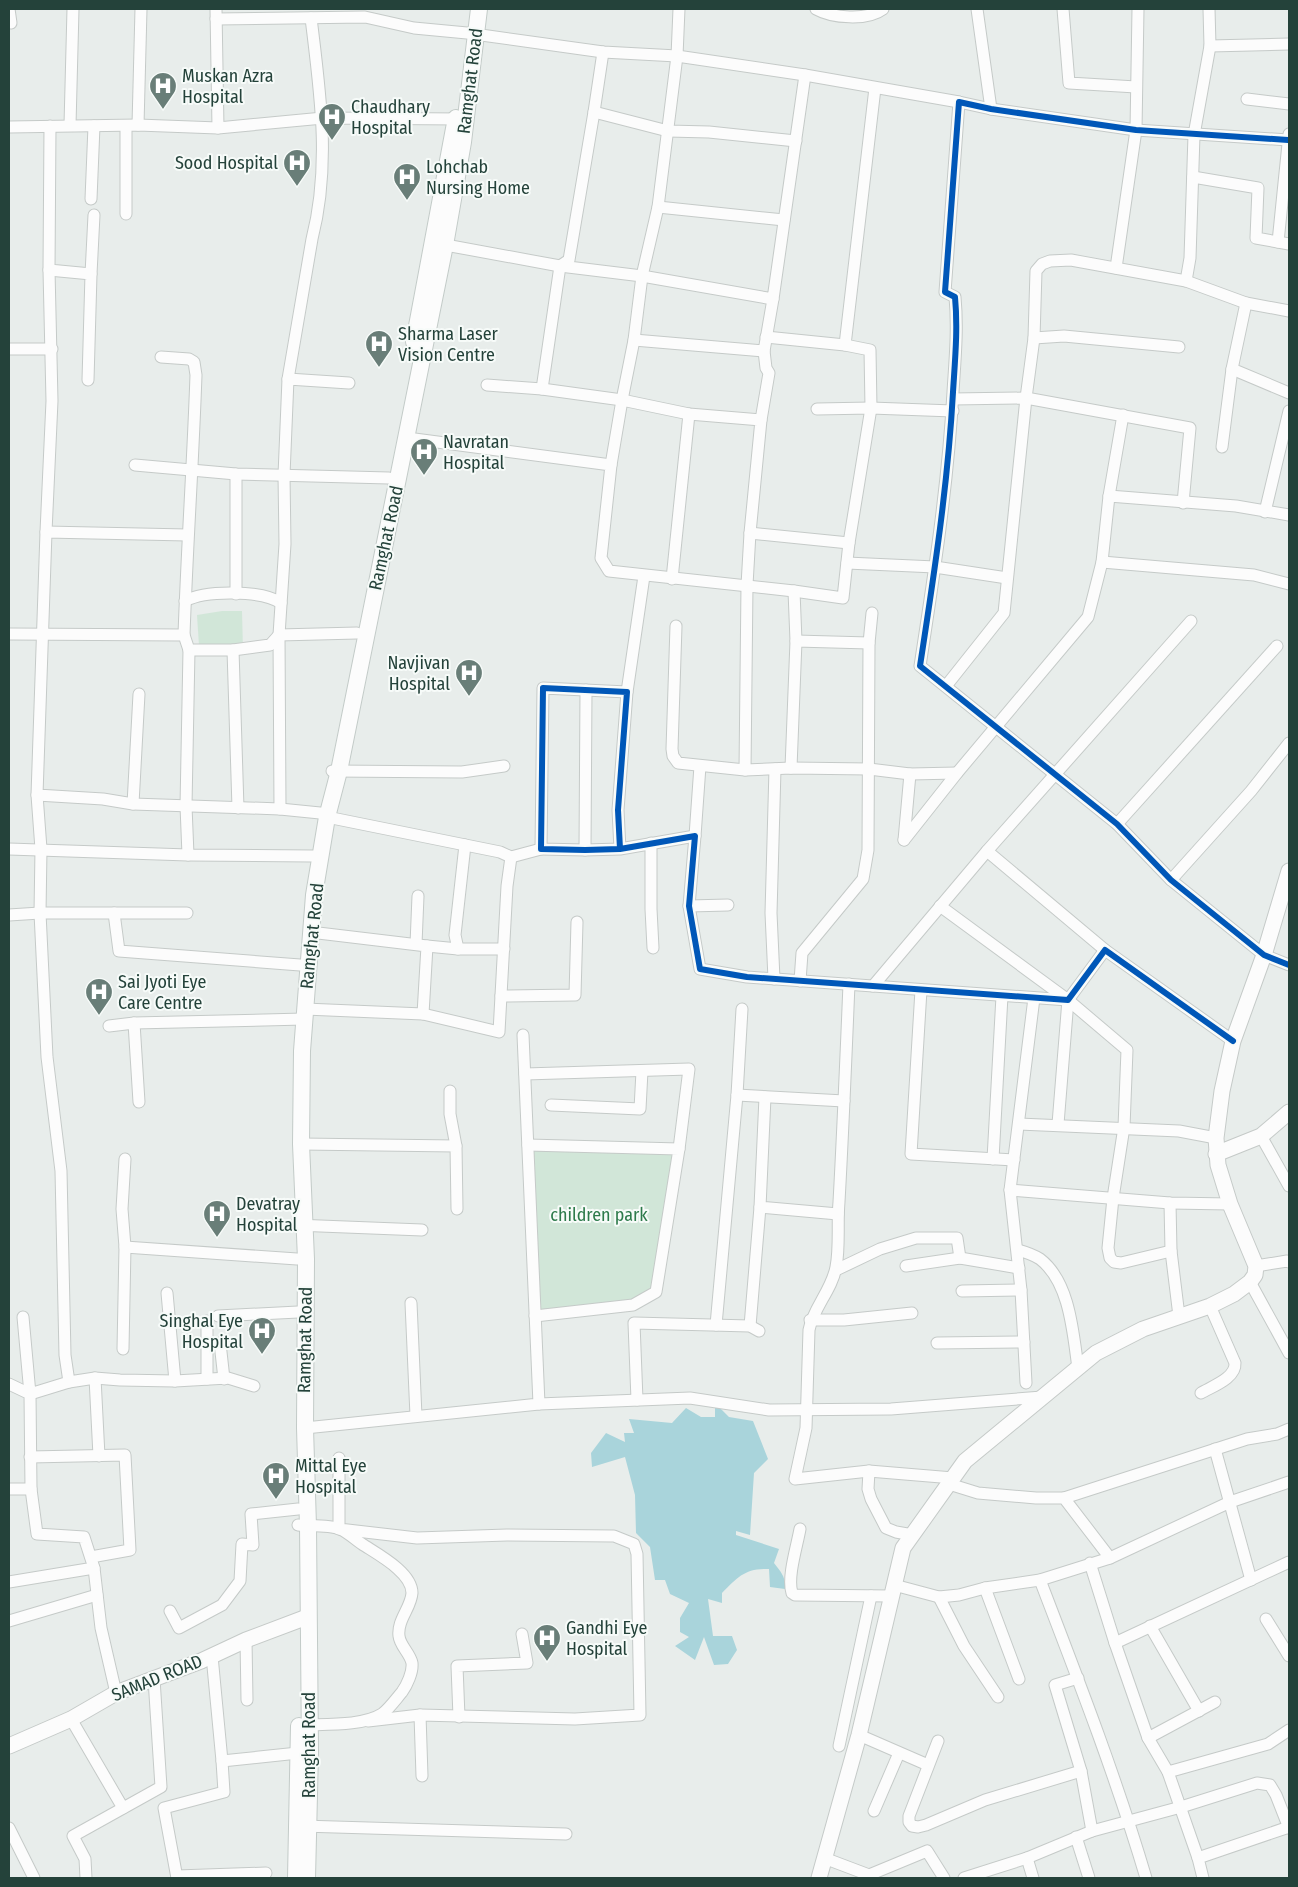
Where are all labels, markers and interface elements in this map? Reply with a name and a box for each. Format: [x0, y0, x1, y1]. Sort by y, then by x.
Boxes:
street label: Ramghat Road [453, 27, 487, 135]
place label: Muskan Azra Hospital [182, 65, 274, 108]
hospital icon: Muskan Azra Hospital [148, 71, 178, 110]
place label: Chaudhary Hospital [351, 96, 430, 139]
hospital icon: Chaudhary Hospital [317, 102, 347, 141]
hospital icon: Sood Hospital [282, 148, 312, 187]
place label: Sood Hospital [175, 152, 278, 174]
place label: Lohchab Nursing Home [426, 156, 530, 199]
hospital icon: Lohchab Nursing Home [392, 162, 422, 201]
place label: Sharma Laser Vision Centre [398, 323, 499, 366]
hospital icon: Sharma Laser Vision Centre [364, 329, 394, 368]
place label: Navratan Hospital [443, 431, 509, 474]
hospital icon: Navratan Hospital [409, 437, 439, 476]
street label: Ramghat Road [364, 484, 408, 592]
place label: Navjivan Hospital [387, 652, 450, 695]
hospital icon: Navjivan Hospital [454, 658, 484, 697]
street label: Ramghat Road [295, 882, 329, 990]
place label: Sai Jyoti Eye Care Centre [118, 971, 207, 1014]
hospital icon: Sai Jyoti Eye Care Centre [84, 977, 114, 1016]
place label: Devatray Hospital [236, 1193, 300, 1236]
hospital icon: Devatray Hospital [202, 1199, 232, 1238]
park label: children park [550, 1204, 648, 1226]
street label: Ramghat Road [293, 1287, 317, 1393]
place label: Singhal Eye Hospital [160, 1310, 243, 1353]
hospital icon: Singhal Eye Hospital [247, 1316, 277, 1355]
place label: Mittal Eye Hospital [295, 1455, 367, 1498]
hospital icon: Mittal Eye Hospital [261, 1461, 291, 1500]
place label: Gandhi Eye Hospital [566, 1617, 648, 1660]
hospital icon: Gandhi Eye Hospital [532, 1623, 562, 1662]
street label: SAMAD ROAD [108, 1650, 206, 1706]
street label: Ramghat Road [298, 1692, 320, 1798]

